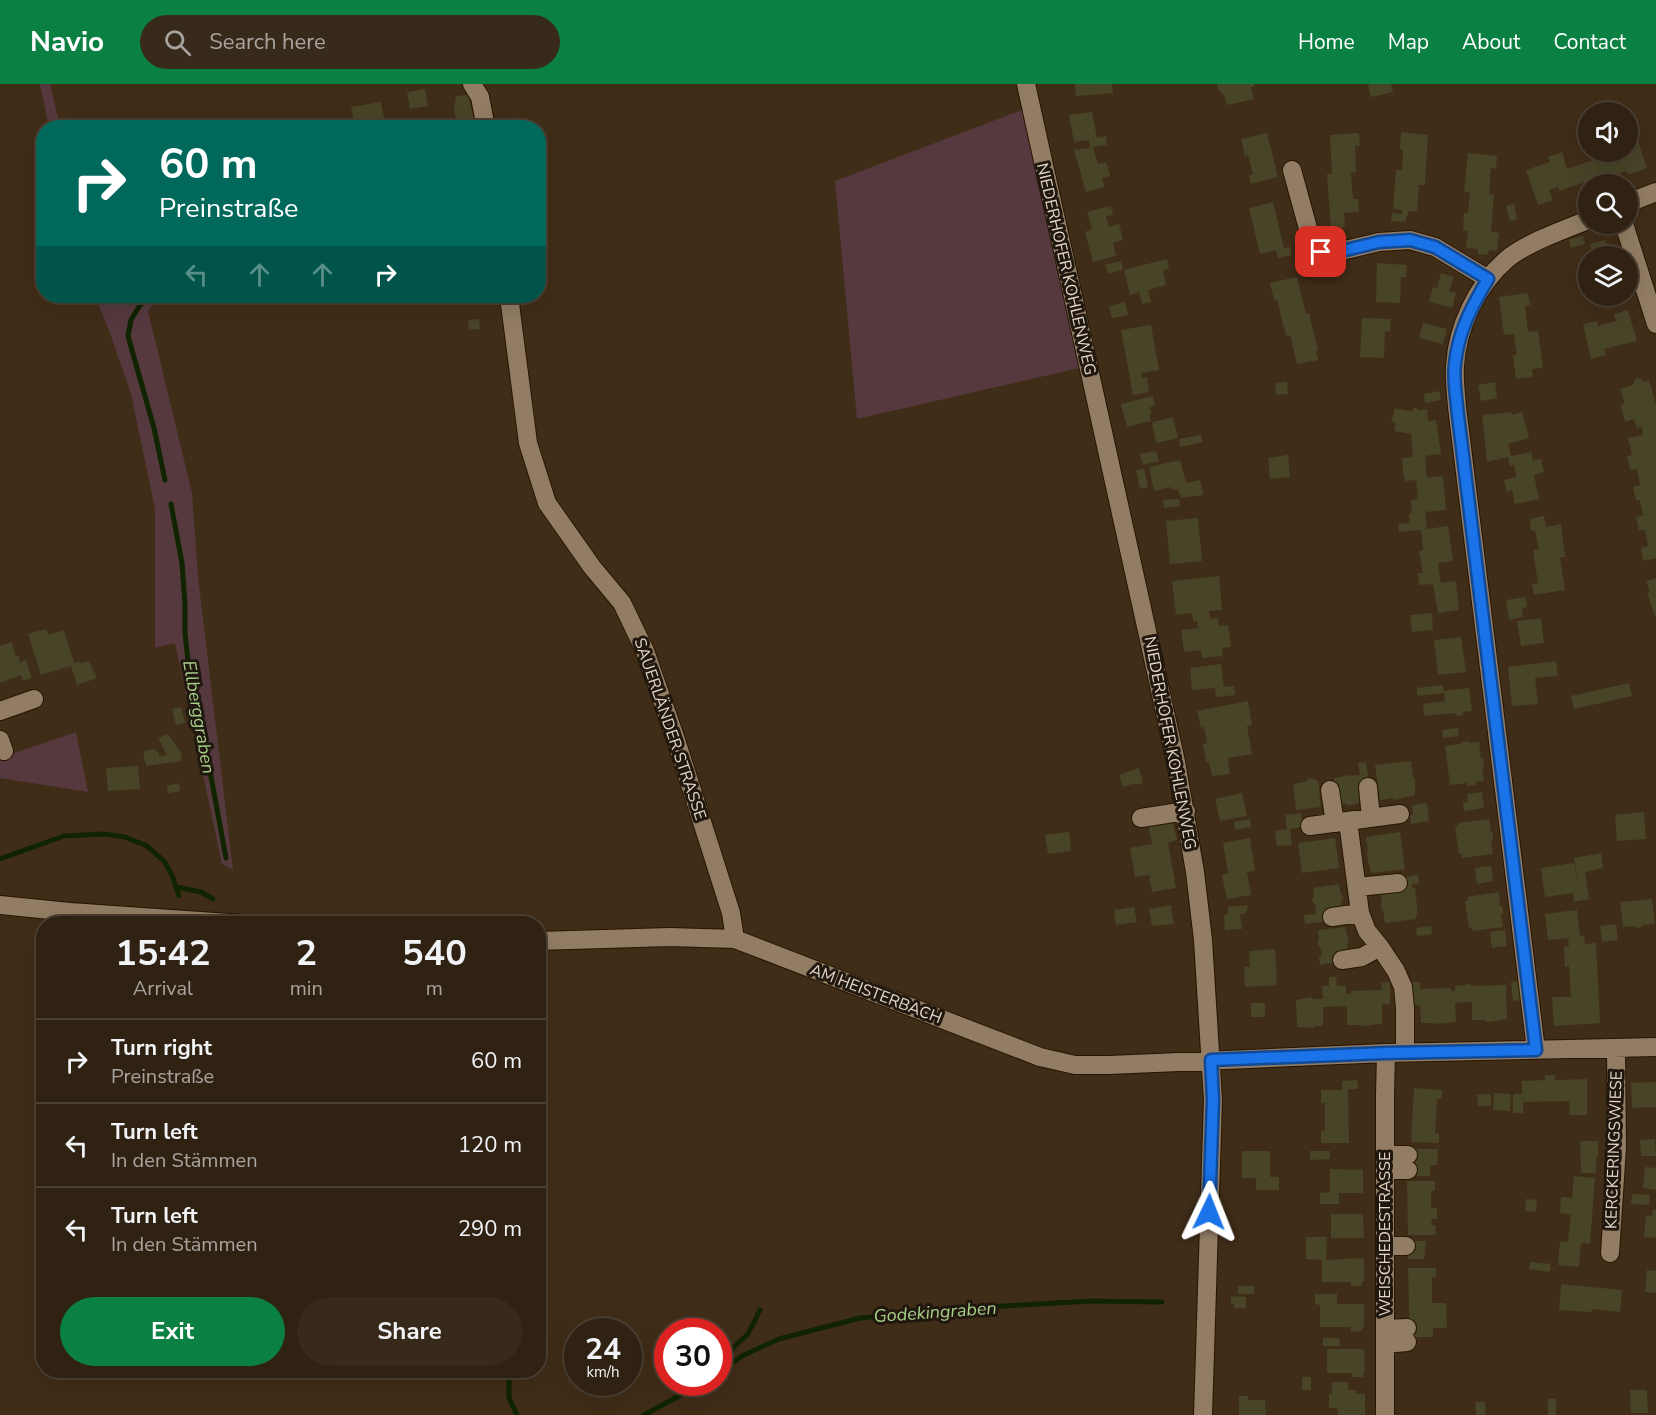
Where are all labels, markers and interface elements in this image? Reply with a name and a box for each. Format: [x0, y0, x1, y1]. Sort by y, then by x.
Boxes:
search box [140, 15, 560, 69]
text: Navio [30, 23, 104, 61]
icon: search [161, 26, 194, 59]
text: Search here [209, 27, 326, 57]
text: Home [1298, 28, 1355, 56]
text: Map [1388, 28, 1429, 56]
text: About [1462, 28, 1520, 56]
text: Contact [1553, 28, 1626, 56]
map controls [1578, 102, 1638, 306]
button: sound [1578, 102, 1638, 162]
text: 60 m [159, 136, 258, 193]
icon: right [60, 144, 138, 222]
street label: NIEDERHOFER KOHLENWEG [1031, 161, 1101, 377]
button: search [1578, 174, 1638, 234]
text: Preinstraße [159, 190, 298, 227]
pin [1295, 226, 1346, 277]
icon: arrive [1304, 235, 1337, 268]
button: layers [1578, 246, 1638, 306]
icon: left [180, 258, 213, 291]
icon: ahead [243, 258, 276, 291]
icon: ahead [306, 258, 339, 291]
icon: right [369, 258, 402, 291]
street label: NIEDERHOFER KOHLENWEG [1139, 634, 1201, 852]
street label: SAUERLÄNDER STRASSE [628, 635, 712, 823]
water label: Ellberggraben [177, 658, 221, 776]
text: 15:42 [115, 929, 211, 978]
text: 2 [295, 929, 317, 978]
text: 540 [402, 929, 467, 978]
street label: AM HEISTERBACH [807, 959, 945, 1029]
text: Arrival [133, 975, 193, 1002]
text: min [290, 975, 323, 1002]
text: m [426, 975, 443, 1002]
text: Turn right [111, 1033, 212, 1063]
icon: right [60, 1045, 93, 1078]
text: 60 m [471, 1046, 522, 1076]
text: Preinstraße [111, 1063, 214, 1090]
street label: KERCKERINGSWIESE [1600, 1071, 1628, 1229]
text: Turn left [111, 1117, 198, 1147]
icon: left [60, 1129, 93, 1162]
text: 120 m [458, 1130, 522, 1160]
text: In den Stämmen [111, 1147, 258, 1174]
street label: WEISCHEDESTRASSE [1374, 1152, 1396, 1316]
position arrow [1177, 1180, 1241, 1244]
text: Turn left [111, 1201, 198, 1231]
icon: left [60, 1213, 93, 1246]
text: 290 m [458, 1214, 522, 1244]
text: In den Stämmen [111, 1231, 258, 1258]
water label: Godekingraben [873, 1296, 997, 1328]
button: Exit [60, 1297, 285, 1366]
button: Share [297, 1297, 522, 1366]
speed limit sign: 30 [654, 1318, 732, 1396]
text: 24 [585, 1329, 621, 1370]
text: km/h [586, 1362, 620, 1382]

